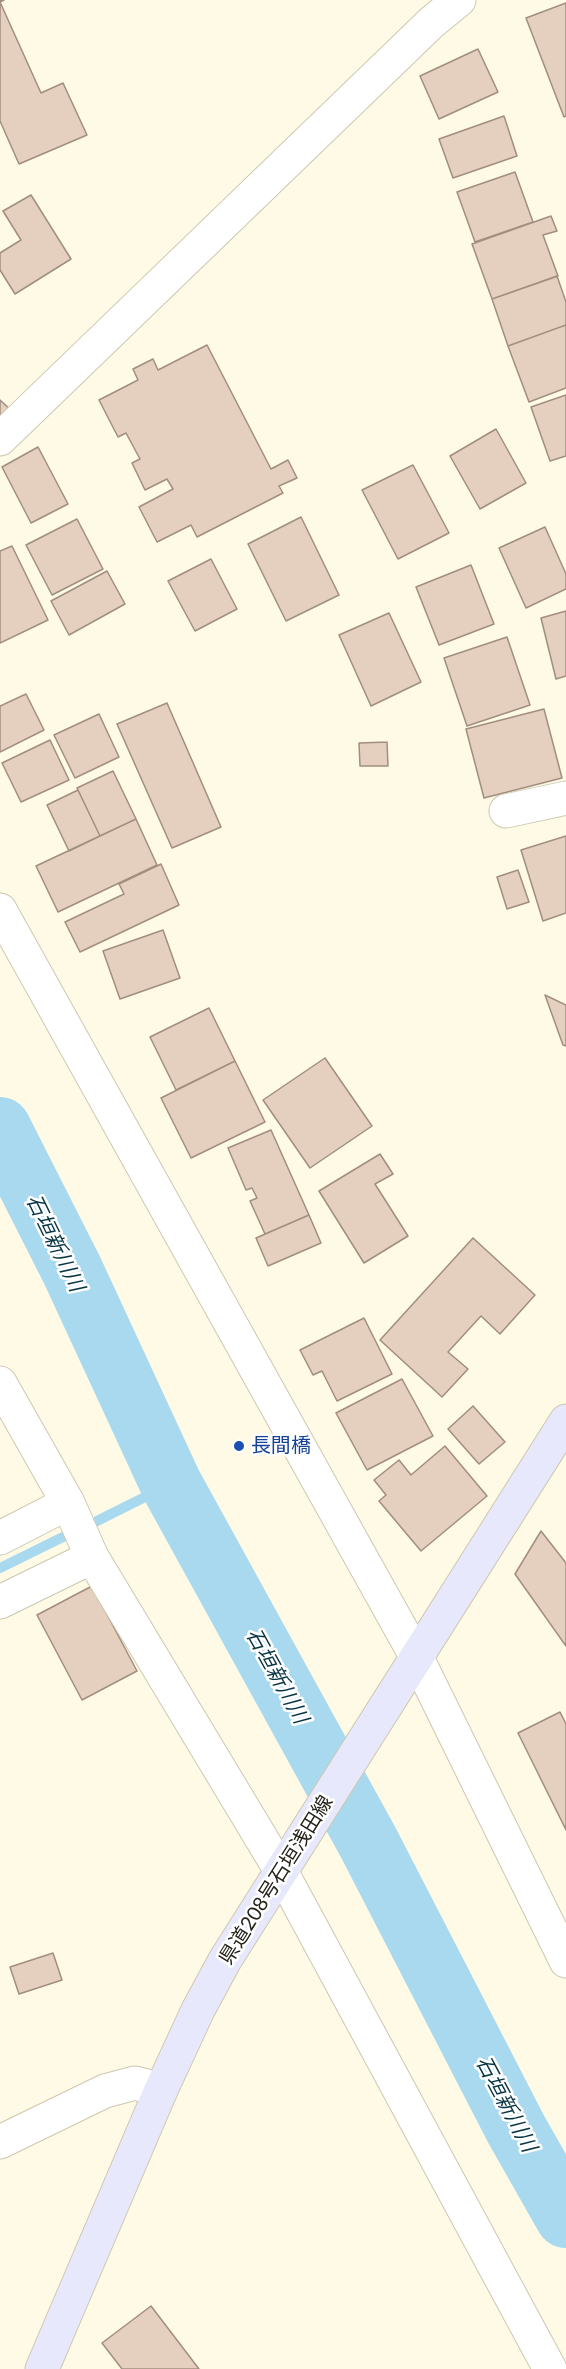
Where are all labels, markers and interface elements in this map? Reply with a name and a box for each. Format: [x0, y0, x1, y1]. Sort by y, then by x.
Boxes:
water label: 石垣新川川 [21, 1190, 89, 1296]
place label: 長間橋 [251, 1434, 311, 1458]
marker: 長間橋 [232, 1439, 246, 1453]
water label: 石垣新川川 [241, 1624, 313, 1728]
street label: 県道208号石垣浅田線 [214, 1791, 338, 1969]
water label: 石垣新川川 [470, 2052, 542, 2156]

